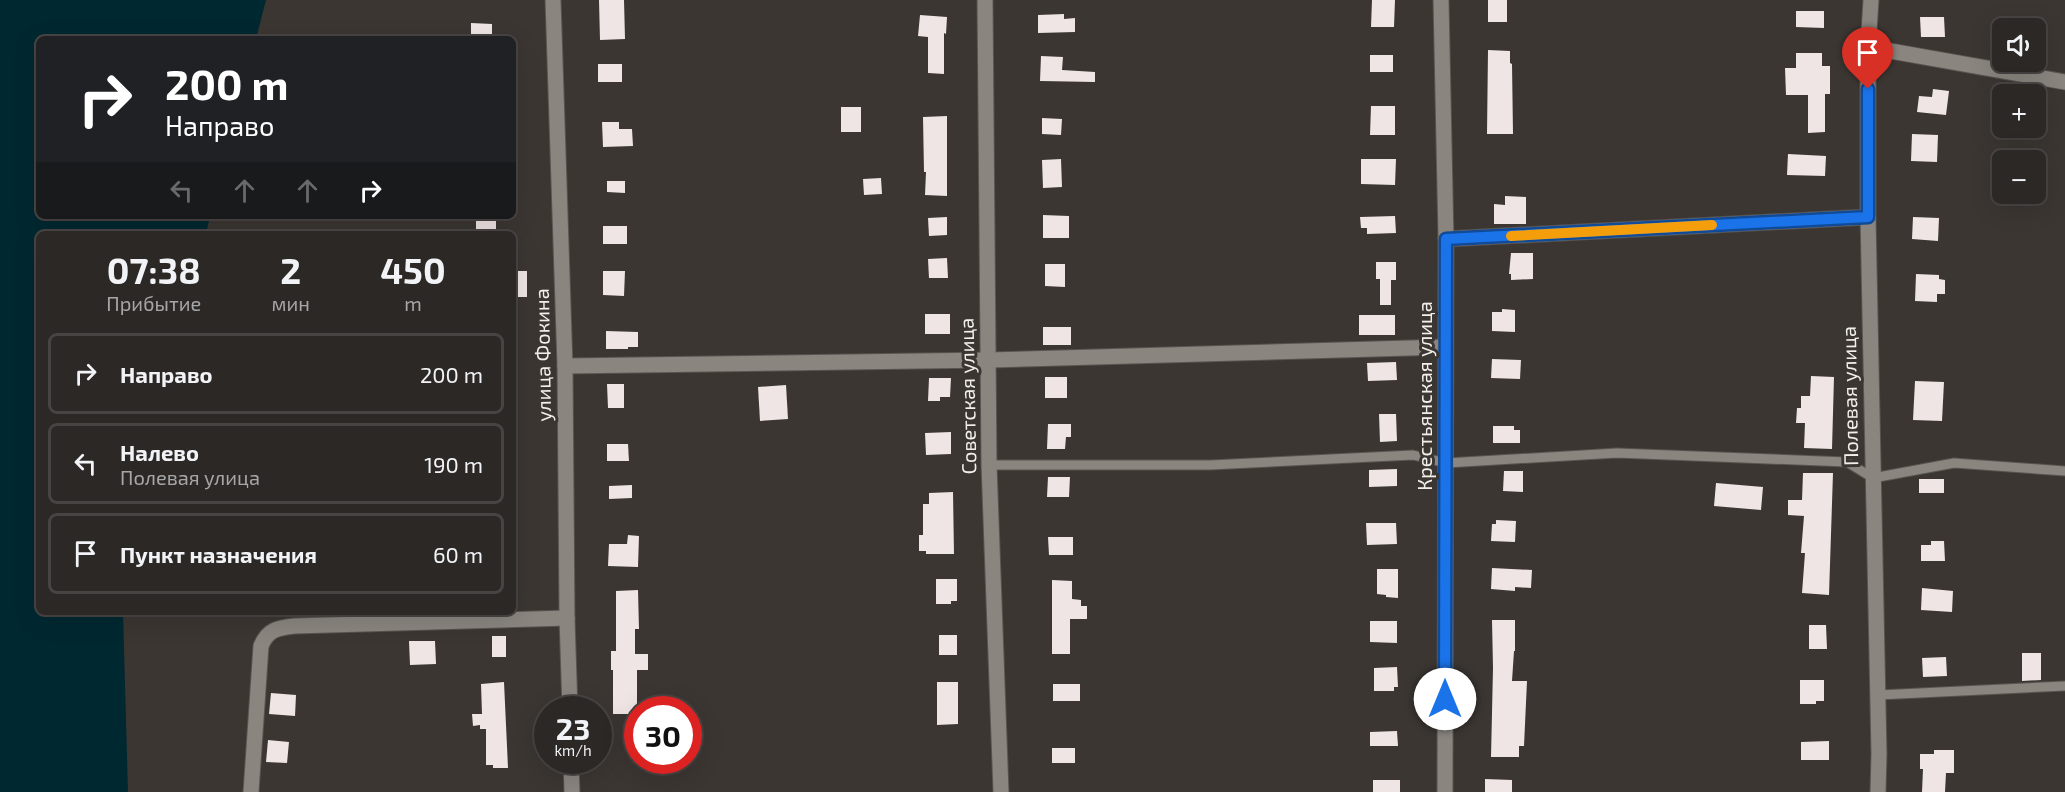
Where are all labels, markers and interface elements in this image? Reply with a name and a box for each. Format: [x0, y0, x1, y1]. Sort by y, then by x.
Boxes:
map controls [1992, 18, 2046, 204]
button: sound [1992, 18, 2046, 72]
pin [1842, 27, 1893, 89]
icon: arrive [1851, 36, 1884, 69]
text: 200 m [165, 58, 288, 108]
icon: right [66, 60, 144, 138]
button: + [1992, 84, 2046, 138]
text: Направо [165, 109, 274, 141]
button: − [1992, 150, 2046, 204]
icon: left [165, 174, 198, 207]
icon: ahead [228, 174, 261, 207]
icon: ahead [291, 174, 324, 207]
icon: right [354, 174, 387, 207]
text: 07:38 [107, 248, 201, 291]
text: 2 [280, 248, 301, 291]
text: 450 [380, 248, 446, 291]
street label: улица Фокина [529, 288, 556, 422]
text: Прибытие [106, 291, 201, 315]
text: мин [272, 291, 310, 315]
text: m [404, 291, 422, 315]
street label: Крестьянская улица [1412, 301, 1437, 491]
street label: Советская улица [954, 318, 981, 474]
street label: Полевая улица [1836, 326, 1863, 466]
icon: right [69, 357, 102, 390]
text: Направо [120, 361, 213, 387]
text: 200 m [420, 361, 483, 387]
text: Налево [120, 439, 199, 465]
icon: left [69, 447, 102, 480]
text: 190 m [424, 451, 483, 477]
text: Полевая улица [120, 465, 260, 489]
icon: arrive [69, 537, 102, 570]
text: Пункт назначения [120, 541, 317, 567]
text: 60 m [433, 541, 483, 567]
position arrow [1413, 667, 1477, 731]
speed limit sign: 30 [624, 696, 702, 774]
text: 23 [556, 710, 590, 746]
text: km/h [554, 741, 592, 759]

